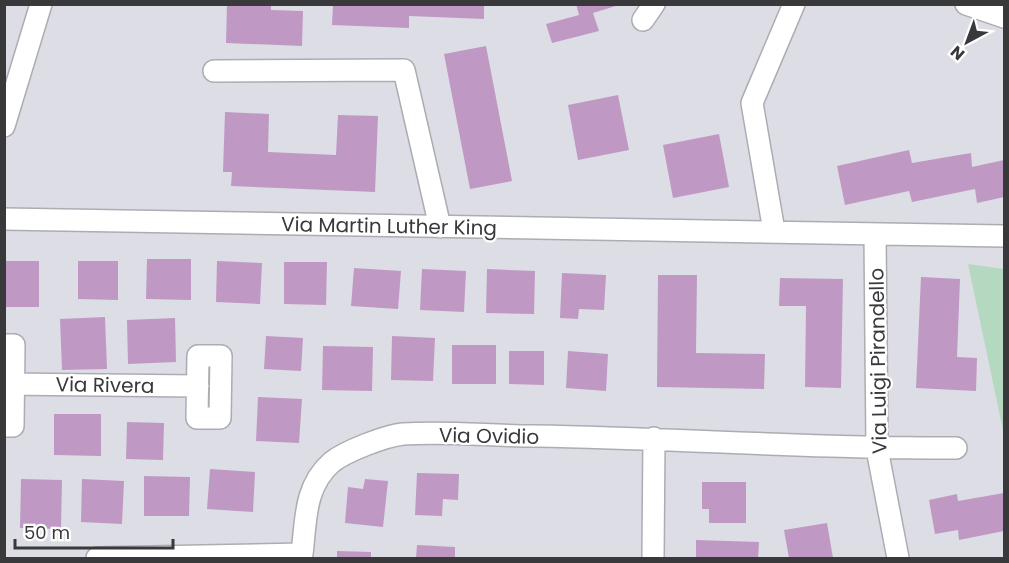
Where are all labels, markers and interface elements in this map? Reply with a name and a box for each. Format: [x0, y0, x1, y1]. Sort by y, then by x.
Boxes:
north arrow [937, 12, 997, 72]
text: N [945, 40, 970, 66]
street label: Via Martin Luther King [281, 210, 497, 242]
street label: Via Luigi Pirandello [862, 268, 894, 454]
street label: Via Rivera [55, 370, 155, 400]
street label: Via Ovidio [439, 421, 539, 451]
scale bar [15, 512, 172, 550]
text: 50 m [24, 520, 70, 545]

